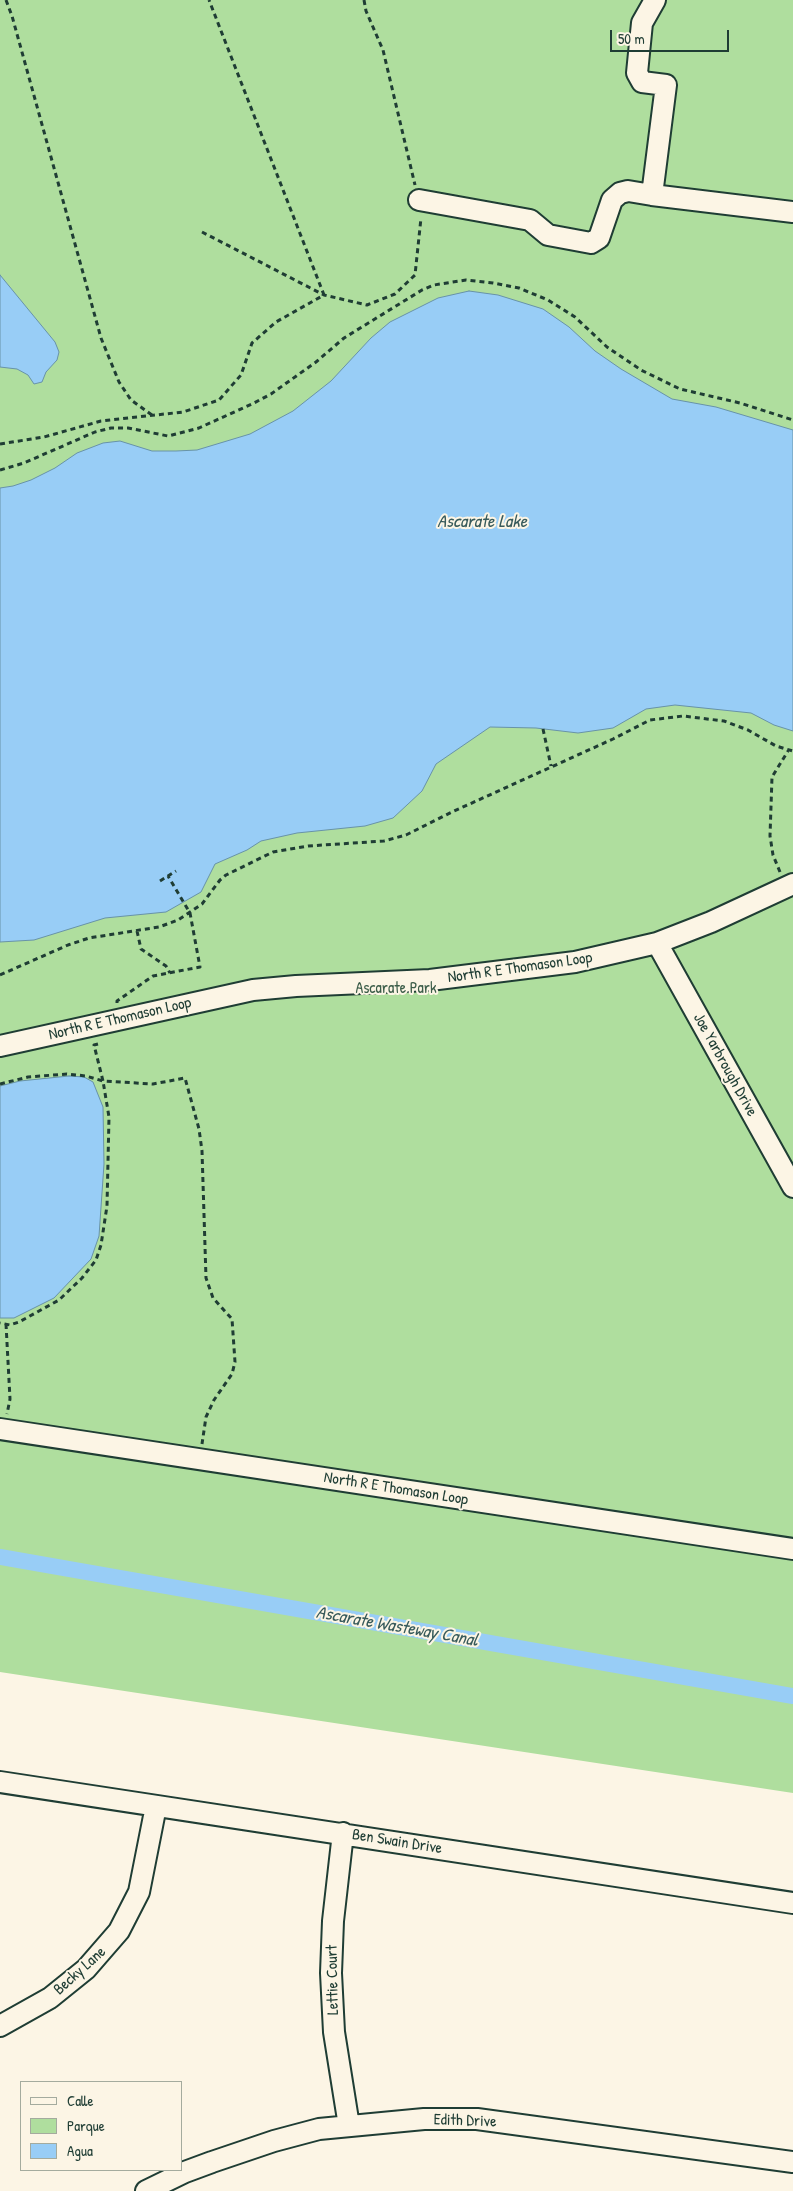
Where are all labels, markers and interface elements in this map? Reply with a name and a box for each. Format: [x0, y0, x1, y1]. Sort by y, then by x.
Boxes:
scale bar [613, 20, 732, 52]
text: 50 m [618, 28, 645, 49]
water label: Ascarate Lake [437, 511, 527, 533]
street label: North R E Thomason Loop [447, 948, 593, 988]
park label: Ascarate Park [355, 979, 437, 999]
street label: North R E Thomason Loop [47, 993, 193, 1045]
street label: Joe Yarbrough Drive [689, 1010, 761, 1120]
street label: North R E Thomason Loop [323, 1468, 469, 1510]
water label: Ascarate Wasteway Canal [315, 1602, 479, 1652]
street label: Ben Swain Drive [351, 1825, 443, 1859]
street label: Becky Lane [50, 1943, 110, 1999]
street label: Lettie Court [323, 1945, 343, 2015]
legend [20, 2081, 182, 2171]
text: Calle [67, 2090, 94, 2111]
street label: Edith Drive [433, 2110, 497, 2132]
text: Parque [67, 2115, 105, 2136]
text: Agua [67, 2140, 93, 2161]

